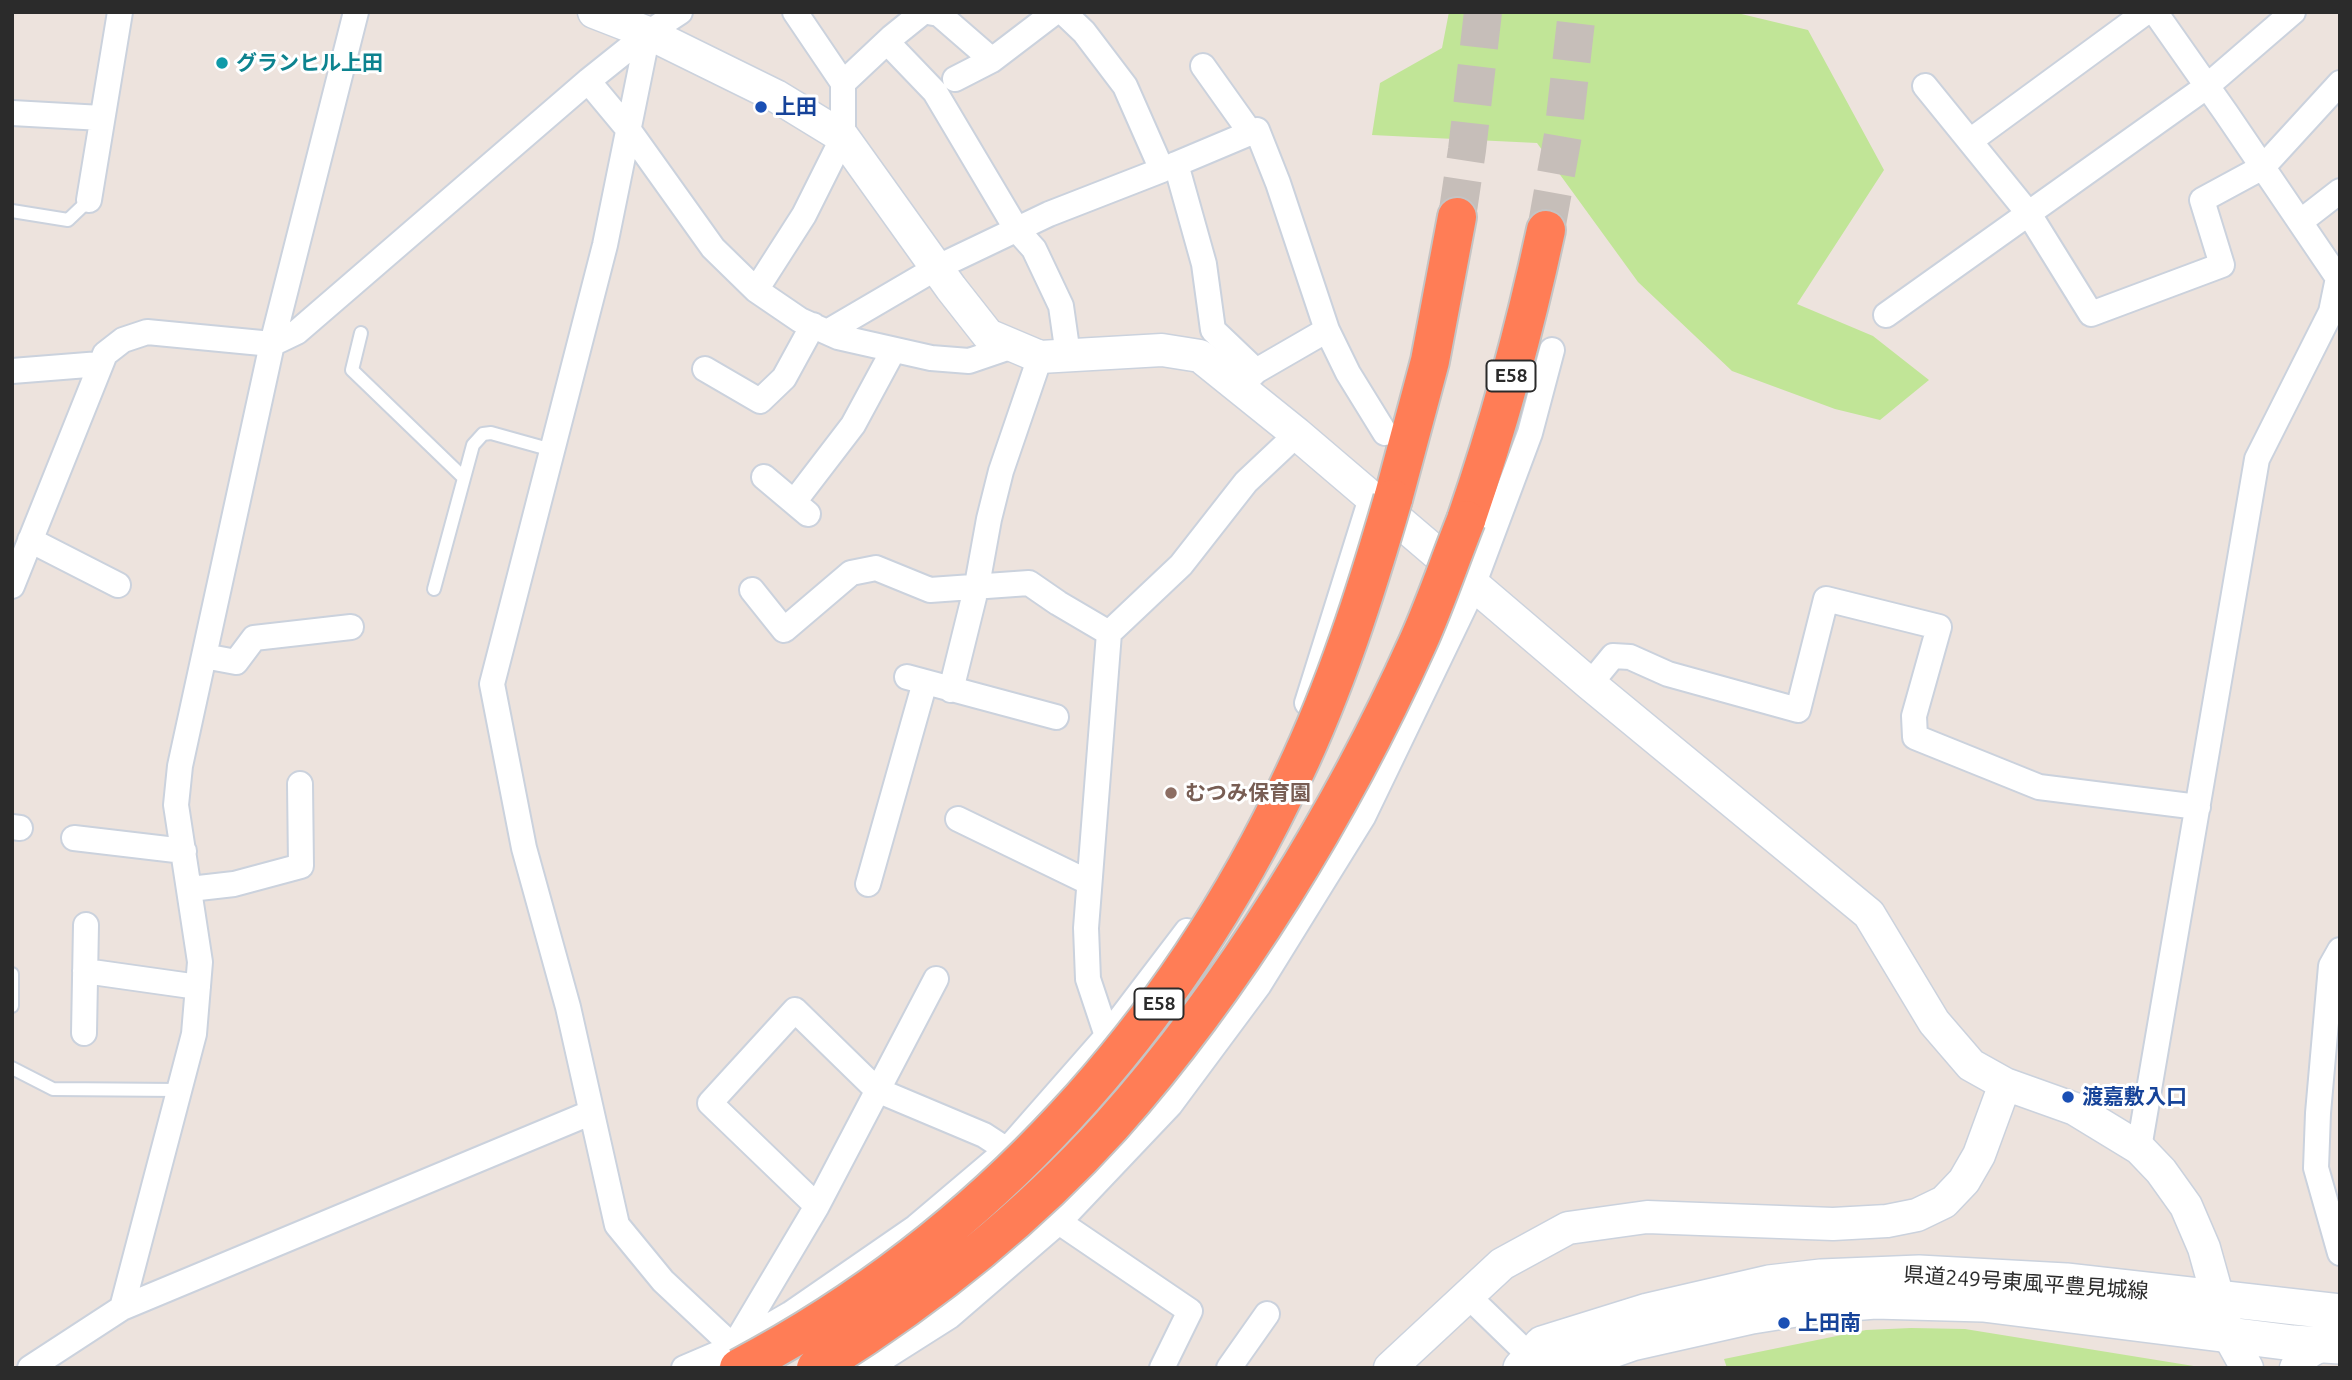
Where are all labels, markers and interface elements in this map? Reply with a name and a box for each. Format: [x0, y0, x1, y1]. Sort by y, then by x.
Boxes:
place label: グランヒル上田 [236, 50, 383, 76]
marker: グランヒル上田 [214, 55, 230, 71]
place label: 上田 [775, 94, 817, 120]
marker: 上田 [753, 99, 769, 115]
road number: E58 [1486, 360, 1536, 392]
place label: むつみ保育園 [1185, 780, 1311, 806]
marker: むつみ保育園 [1163, 785, 1179, 801]
road number: E58 [1134, 988, 1184, 1020]
place label: 渡嘉敷入口 [2082, 1084, 2187, 1110]
marker: 渡嘉敷入口 [2060, 1089, 2076, 1105]
street label: 県道249号東風平豊見城線 [1903, 1262, 2149, 1304]
place label: 上田南 [1798, 1310, 1861, 1336]
marker: 上田南 [1776, 1315, 1792, 1331]

